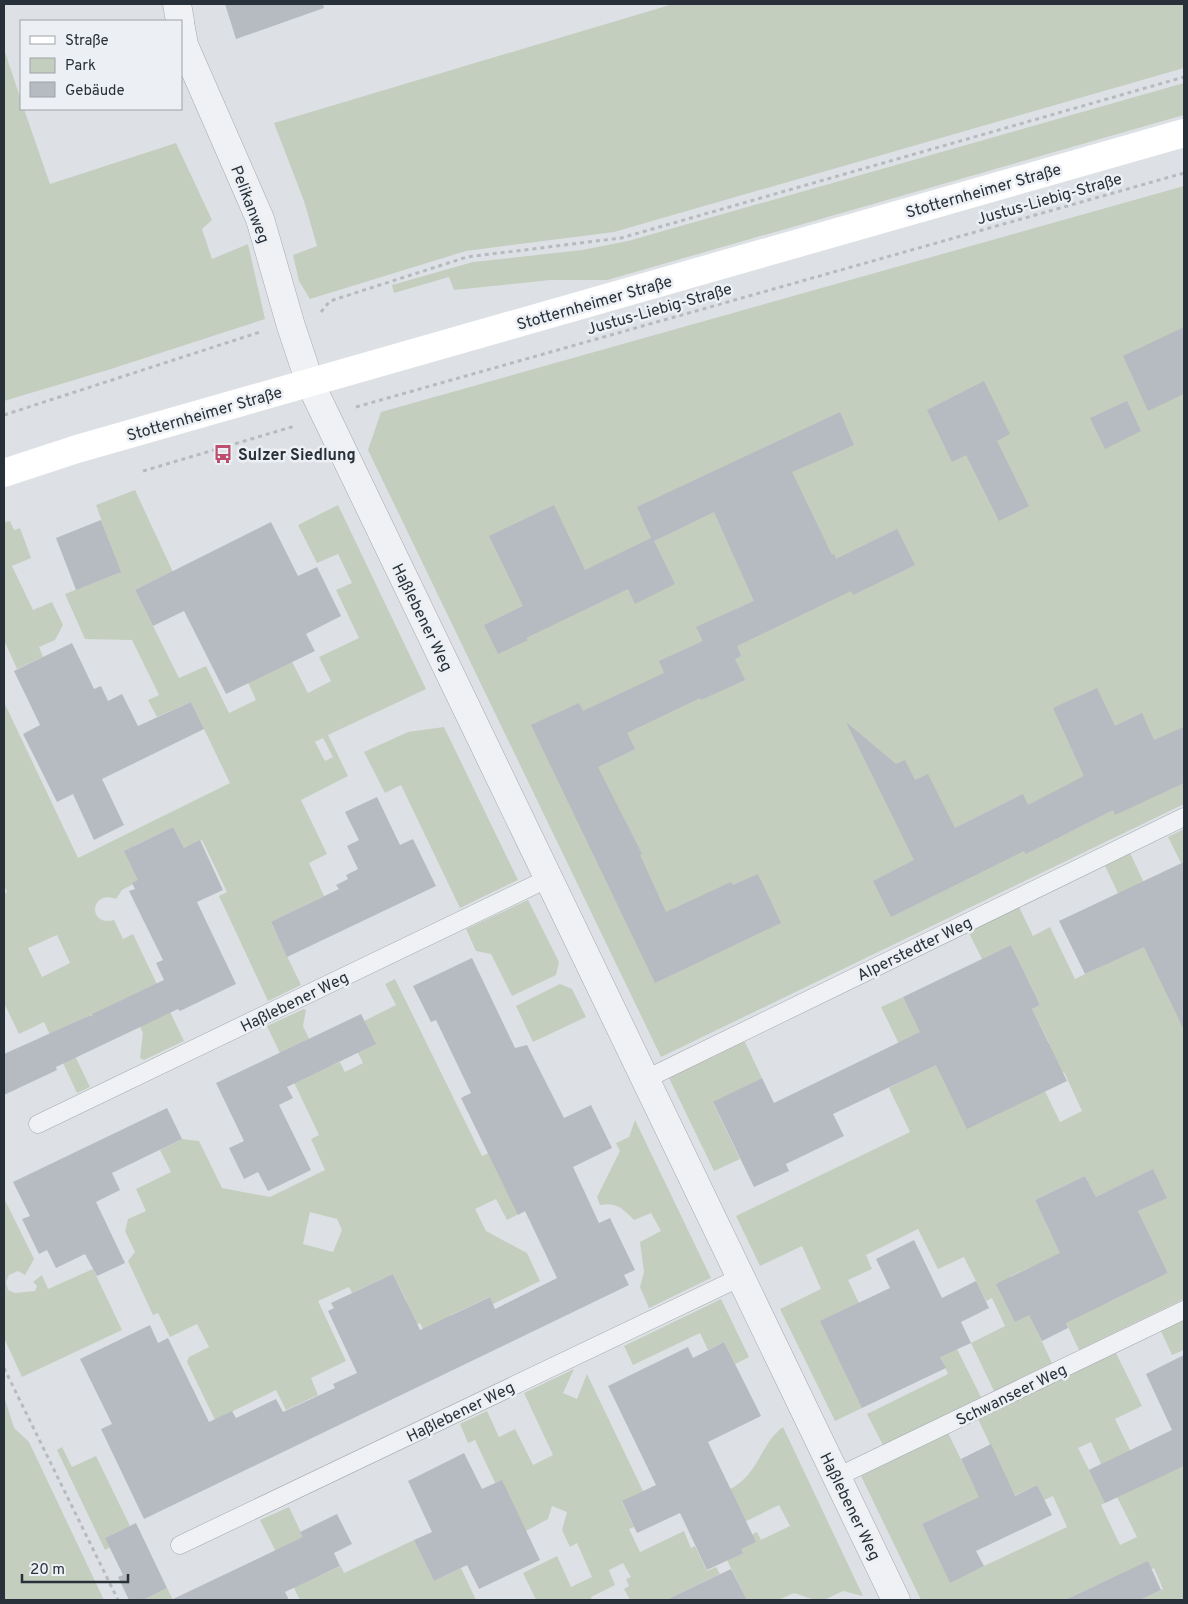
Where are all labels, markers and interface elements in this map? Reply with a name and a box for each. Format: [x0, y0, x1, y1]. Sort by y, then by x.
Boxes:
legend [20, 20, 182, 110]
text: Straße [65, 32, 109, 51]
text: Park [65, 57, 96, 76]
text: Gebäude [65, 82, 125, 101]
street label: Stotternheimer Straße [904, 160, 1064, 224]
street label: Pelikanweg [225, 163, 273, 246]
street label: Justus-Liebig-Straße [975, 170, 1124, 230]
street label: Stotternheimer Straße [515, 272, 675, 336]
street label: Justus-Liebig-Straße [585, 280, 734, 340]
street label: Stotternheimer Straße [125, 383, 285, 447]
bus stop icon: Sulzer Siedlung [212, 443, 234, 465]
place label: Sulzer Siedlung [238, 446, 356, 466]
street label: Haßlebener Weg [386, 561, 456, 675]
street label: Alperstedter Weg [854, 913, 976, 986]
street label: Haßlebener Weg [238, 968, 352, 1038]
street label: Schwanseer Weg [953, 1360, 1071, 1431]
street label: Haßlebener Weg [404, 1378, 518, 1448]
street label: Haßlebener Weg [814, 1450, 884, 1564]
scale bar [22, 1552, 129, 1584]
text: 20 m [30, 1561, 65, 1580]

